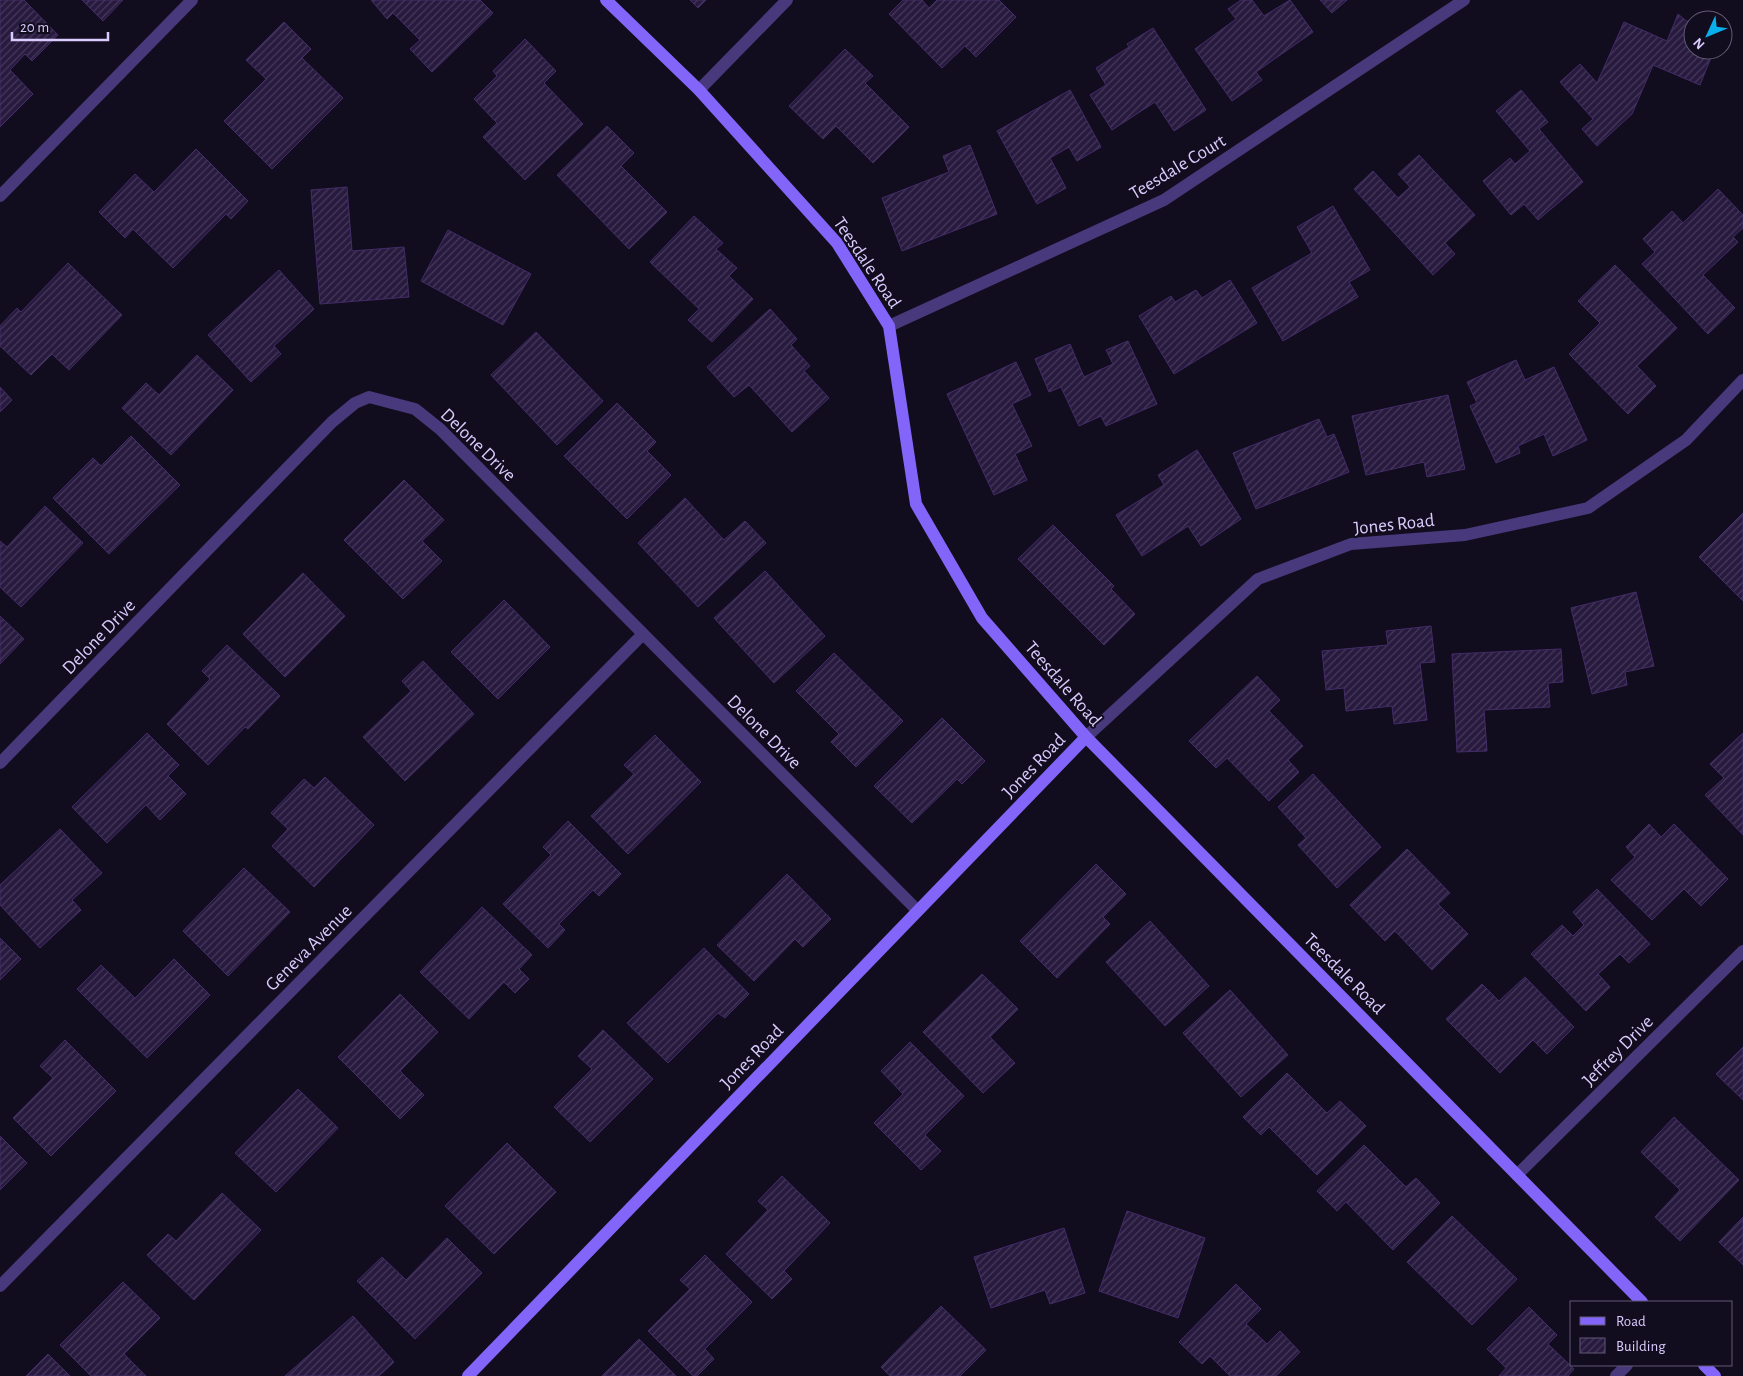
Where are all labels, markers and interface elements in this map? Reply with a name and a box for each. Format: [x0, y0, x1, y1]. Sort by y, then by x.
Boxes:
scale bar [12, 10, 109, 42]
north arrow [1683, 10, 1733, 60]
text: 20 m [20, 20, 49, 35]
text: N [1691, 35, 1708, 52]
street label: Teesdale Court [1126, 131, 1229, 203]
street label: Teesdale Road [829, 214, 904, 312]
street label: Delone Drive [437, 405, 519, 485]
street label: Jones Road [1353, 511, 1436, 538]
street label: Delone Drive [59, 596, 139, 678]
street label: Teesdale Road [1021, 638, 1105, 730]
street label: Delone Drive [723, 691, 805, 773]
street label: Jones Road [999, 730, 1069, 802]
street label: Geneva Avenue [262, 901, 356, 995]
street label: Teesdale Road [1300, 930, 1388, 1018]
street label: Jeffrey Drive [1579, 1012, 1657, 1090]
street label: Jones Road [717, 1021, 787, 1093]
legend [1570, 1301, 1733, 1366]
text: Road [1616, 1314, 1646, 1329]
text: Building [1616, 1339, 1666, 1354]

